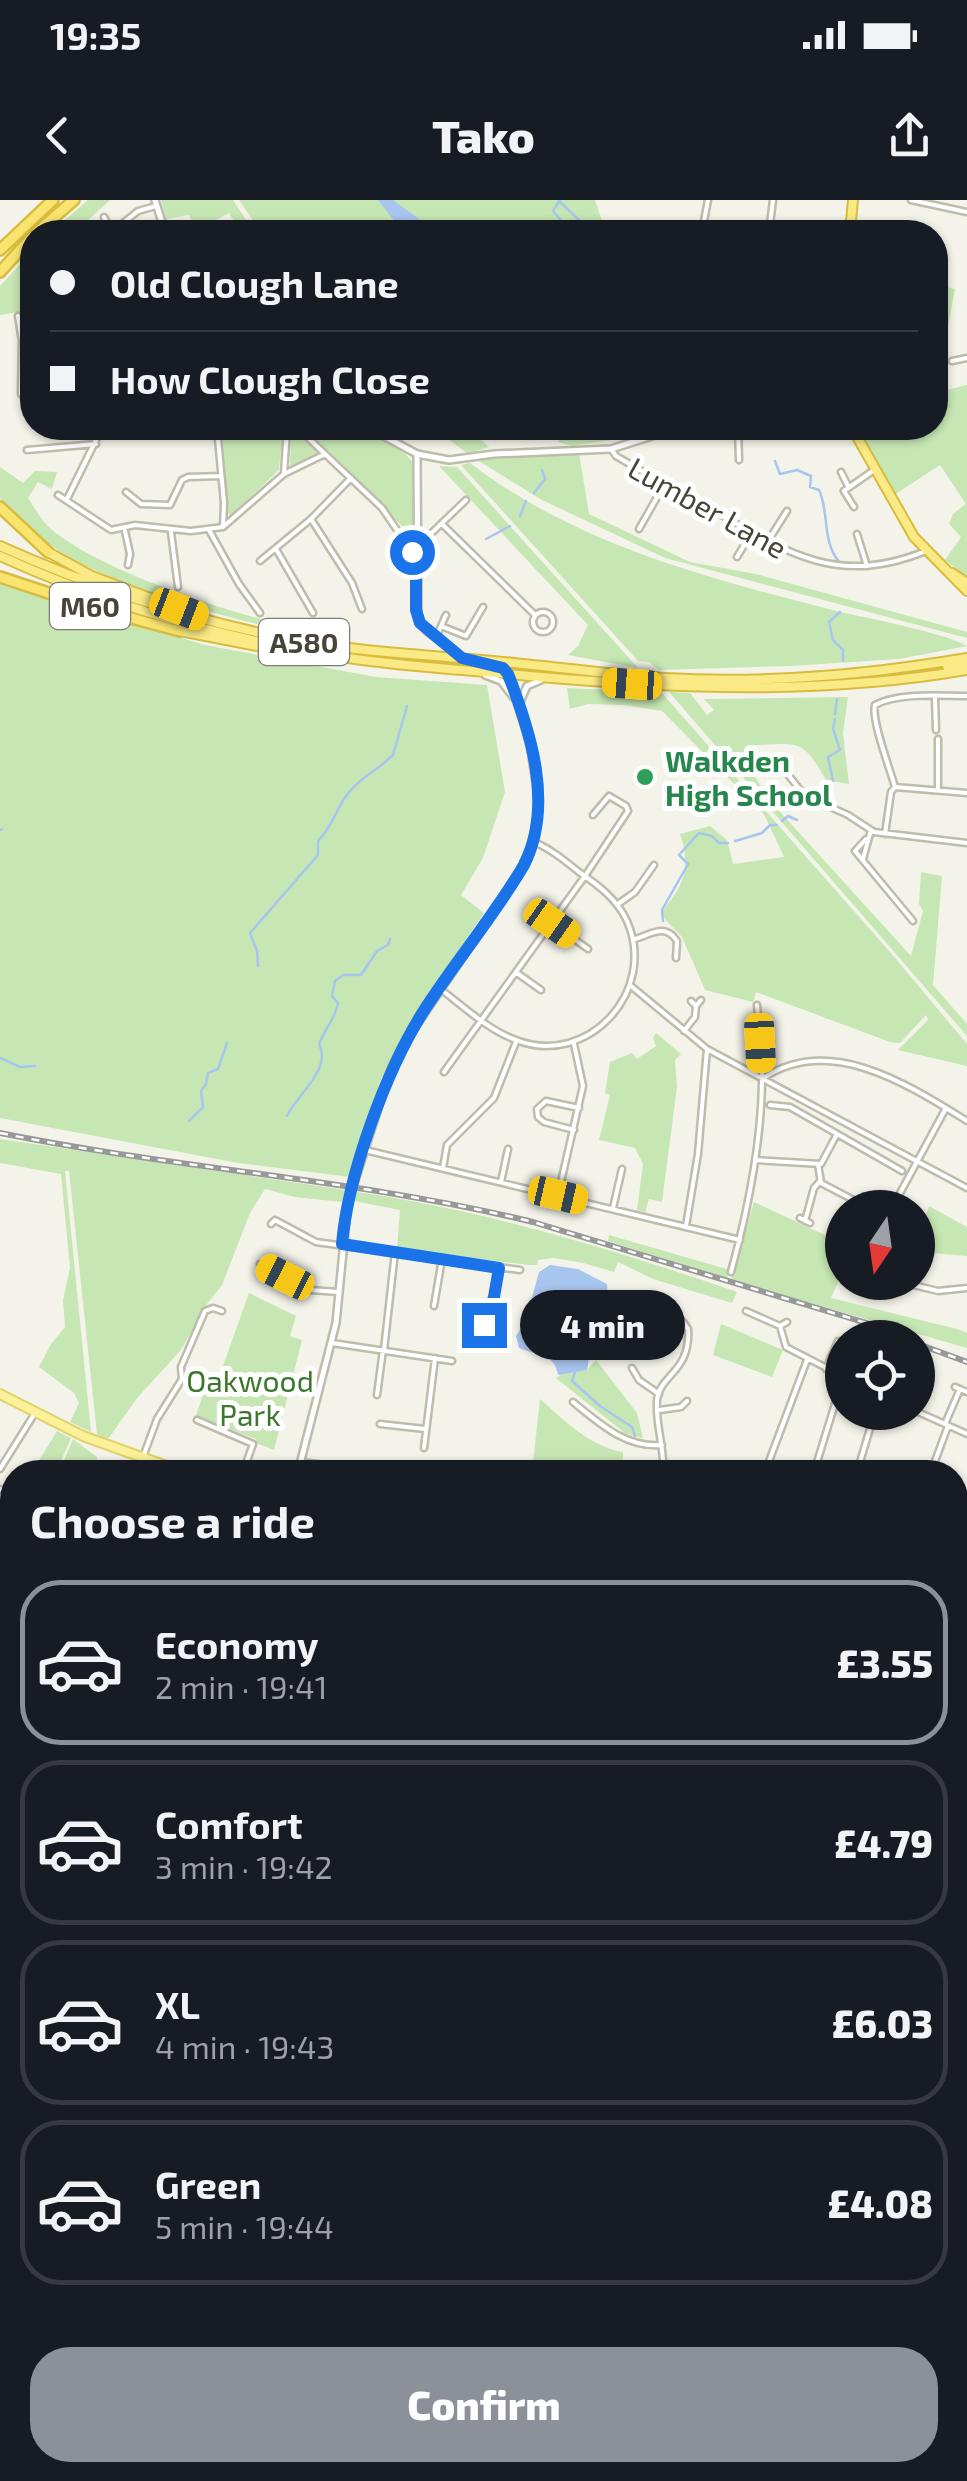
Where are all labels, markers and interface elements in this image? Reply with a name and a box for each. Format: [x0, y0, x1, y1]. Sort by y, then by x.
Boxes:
text: 19:35 [50, 12, 141, 58]
icon: back [30, 108, 85, 163]
text: Tako [432, 108, 535, 162]
icon: share [882, 108, 937, 163]
text: Old Clough Lane [110, 260, 399, 306]
text: How Clough Close [110, 356, 430, 402]
street label: Lumber Lane [623, 449, 793, 565]
route start [390, 530, 435, 575]
road number: M60 [50, 583, 130, 629]
car [146, 584, 212, 634]
road number: A580 [259, 619, 349, 665]
car [601, 667, 663, 701]
place label: Walkden High School [665, 742, 832, 812]
marker: Walkden High School [634, 766, 656, 788]
car [519, 894, 585, 952]
car [743, 1012, 777, 1074]
car [525, 1174, 591, 1216]
north arrow [825, 1190, 935, 1300]
map controls [825, 1190, 935, 1430]
car [251, 1250, 319, 1304]
callout: 4 min [519, 1290, 684, 1360]
route end [462, 1303, 507, 1348]
text: 4 min [560, 1306, 645, 1344]
button: locate [825, 1320, 935, 1430]
park label: Oakwood Park [186, 1362, 314, 1432]
text: Choose a ride [30, 1493, 315, 1547]
icon: car [35, 1618, 125, 1708]
text: Economy [155, 1621, 319, 1667]
text: £3.55 [836, 1640, 933, 1686]
text: 2 min · 19:41 [155, 1667, 328, 1705]
icon: car [35, 1798, 125, 1888]
text: Comfort [155, 1801, 303, 1847]
text: £4.79 [834, 1820, 933, 1866]
text: 3 min · 19:42 [155, 1847, 333, 1885]
icon: car [35, 1978, 125, 2068]
text: XL [155, 1981, 200, 2027]
text: £6.03 [832, 2000, 933, 2046]
text: 4 min · 19:43 [155, 2027, 334, 2065]
icon: car [35, 2158, 125, 2248]
text: Green [155, 2161, 261, 2207]
text: £4.08 [828, 2180, 933, 2226]
text: 5 min · 19:44 [155, 2207, 334, 2245]
button: Confirm [30, 2347, 938, 2462]

